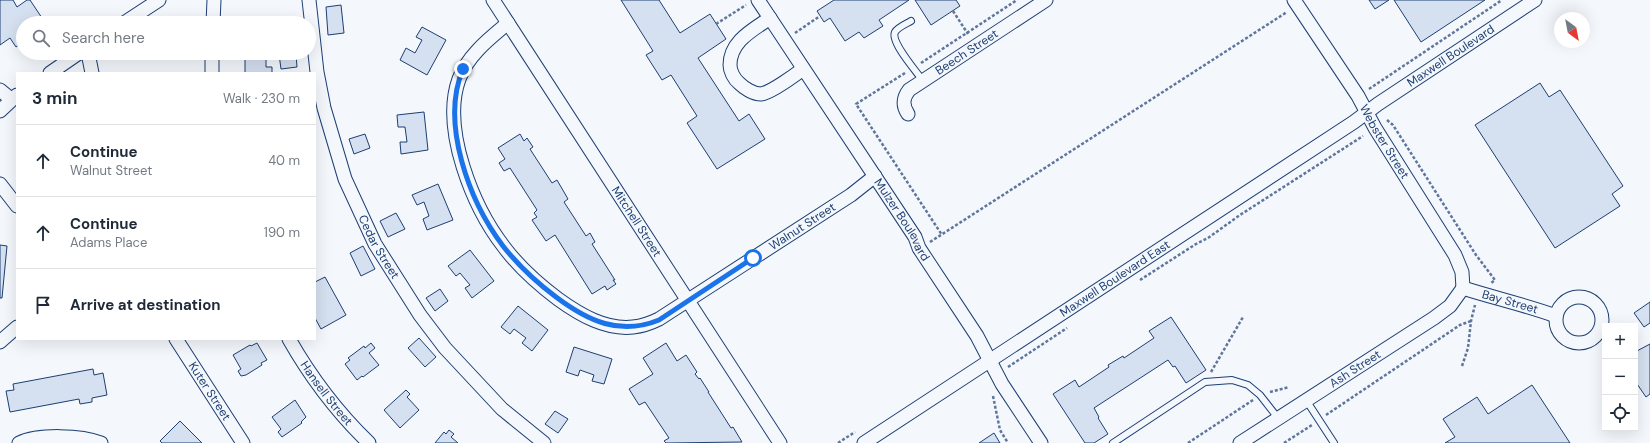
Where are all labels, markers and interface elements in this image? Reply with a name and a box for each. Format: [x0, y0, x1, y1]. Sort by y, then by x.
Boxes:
north arrow [1554, 12, 1590, 48]
search box [16, 16, 316, 60]
street label: Maxwell Boulevard [1404, 21, 1498, 91]
street label: Beech Street [932, 26, 1001, 79]
icon: search [30, 27, 52, 49]
text: Search here [62, 28, 145, 48]
route end [454, 60, 472, 78]
text: 3 min [32, 87, 77, 109]
text: Walk · 230 m [223, 90, 300, 107]
street label: Webster Street [1356, 102, 1413, 182]
text: Continue [70, 142, 138, 162]
icon: ahead [32, 150, 54, 172]
text: 40 m [268, 152, 300, 169]
text: Walnut Street [70, 162, 152, 179]
street label: Mulzer Boulevard [870, 175, 934, 264]
street label: Mitchell Street [608, 183, 665, 260]
street label: Walnut Street [766, 199, 839, 254]
street label: Cedar Street [355, 212, 403, 282]
text: Continue [70, 214, 138, 234]
icon: ahead [32, 222, 54, 244]
text: 190 m [264, 224, 300, 241]
text: Adams Place [70, 234, 147, 251]
street label: Maxwell Boulevard East [1057, 236, 1173, 321]
route start [744, 249, 762, 267]
street label: Bay Street [1480, 286, 1540, 318]
icon: arrive [32, 294, 54, 316]
text: Arrive at destination [70, 295, 221, 315]
map controls [1602, 323, 1638, 431]
button: + [1602, 323, 1638, 359]
street label: Ash Street [1326, 346, 1384, 391]
street label: Hansell Street [297, 358, 356, 429]
street label: Kuter Street [185, 359, 235, 424]
button: − [1602, 359, 1638, 395]
button: locate [1602, 395, 1638, 431]

